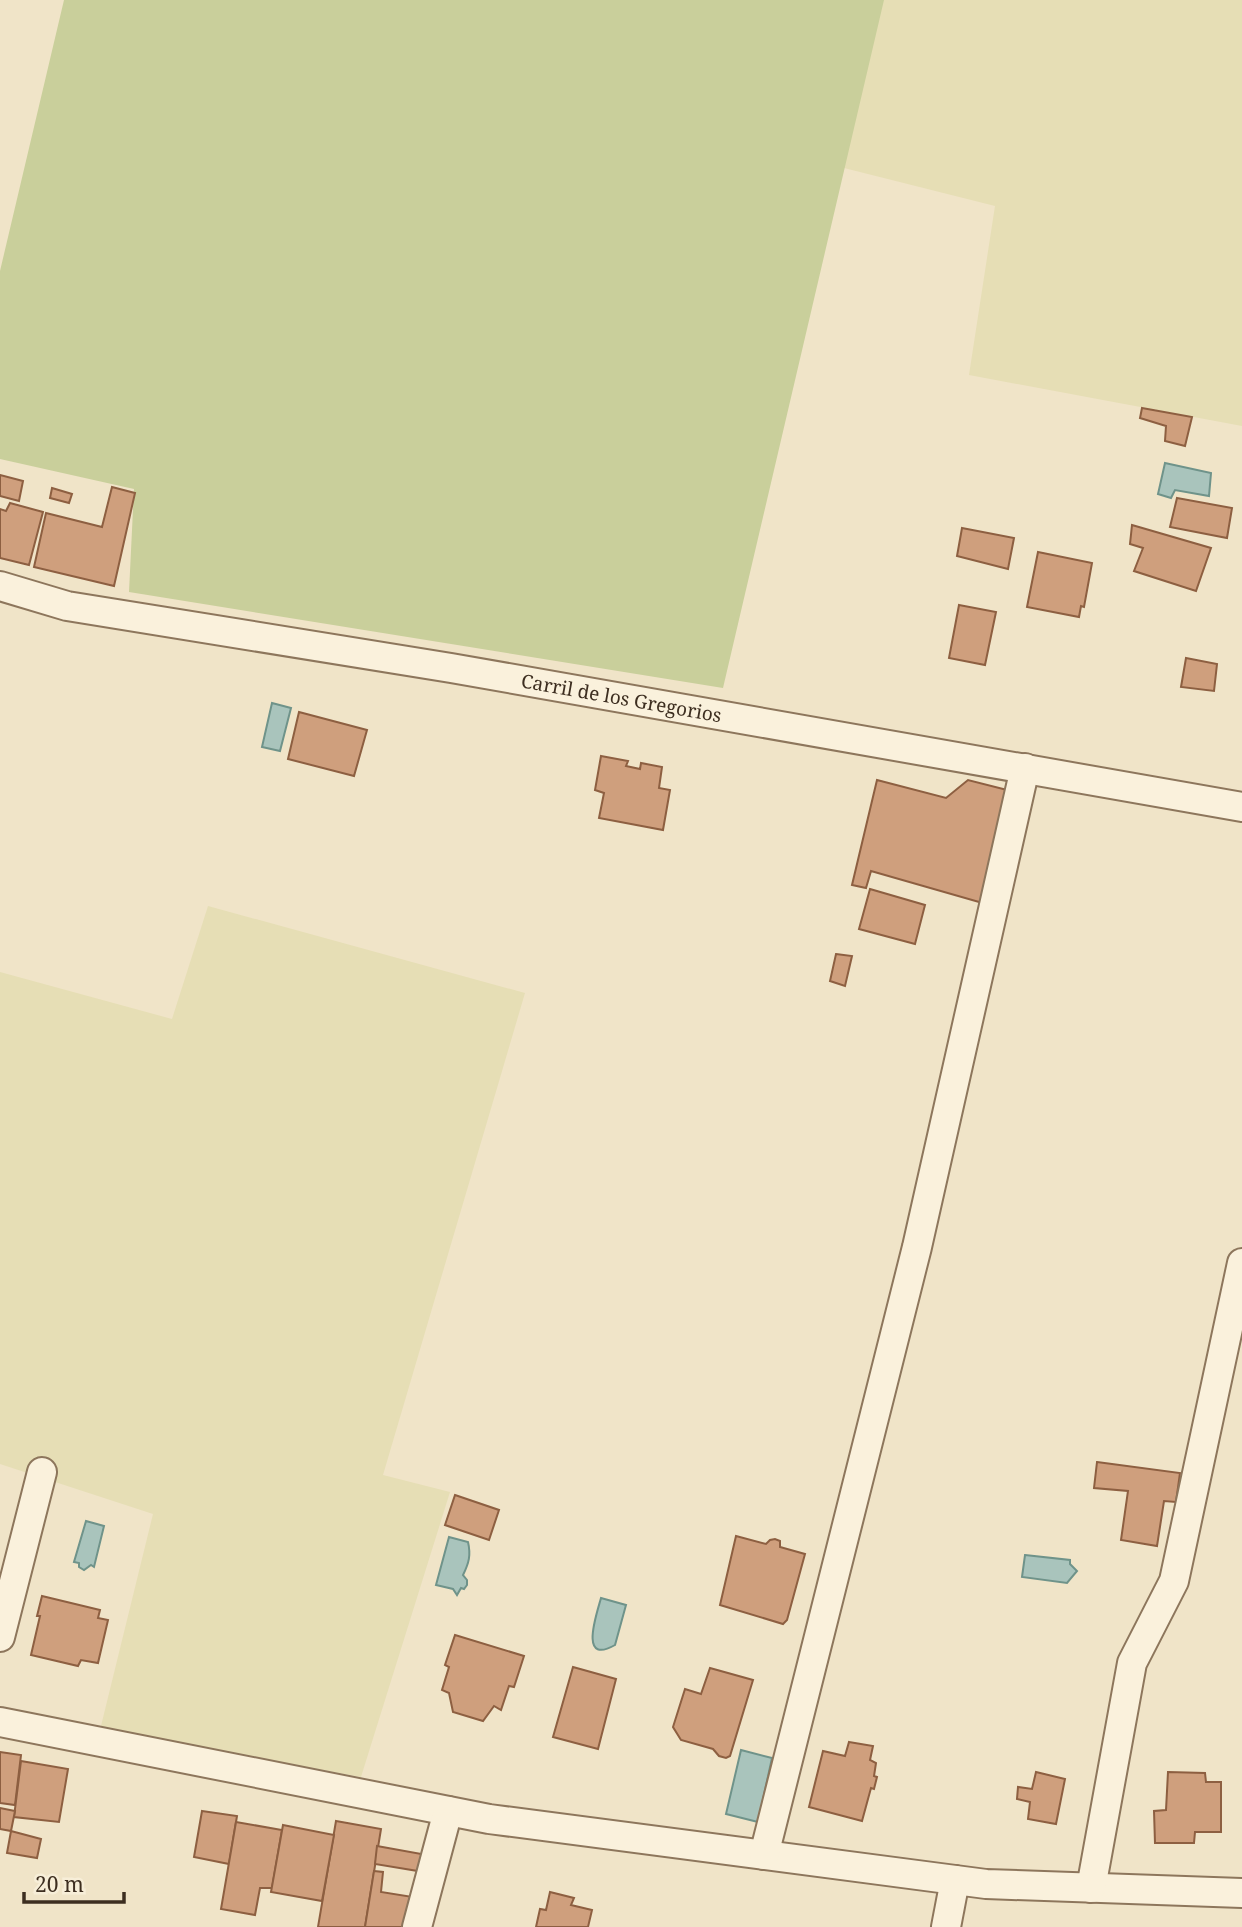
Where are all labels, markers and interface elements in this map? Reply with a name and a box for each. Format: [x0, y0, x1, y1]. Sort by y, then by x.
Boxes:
street label: Carril de los Gregorios [519, 668, 724, 728]
scale bar [24, 1860, 124, 1904]
text: 20 m [35, 1870, 84, 1898]

